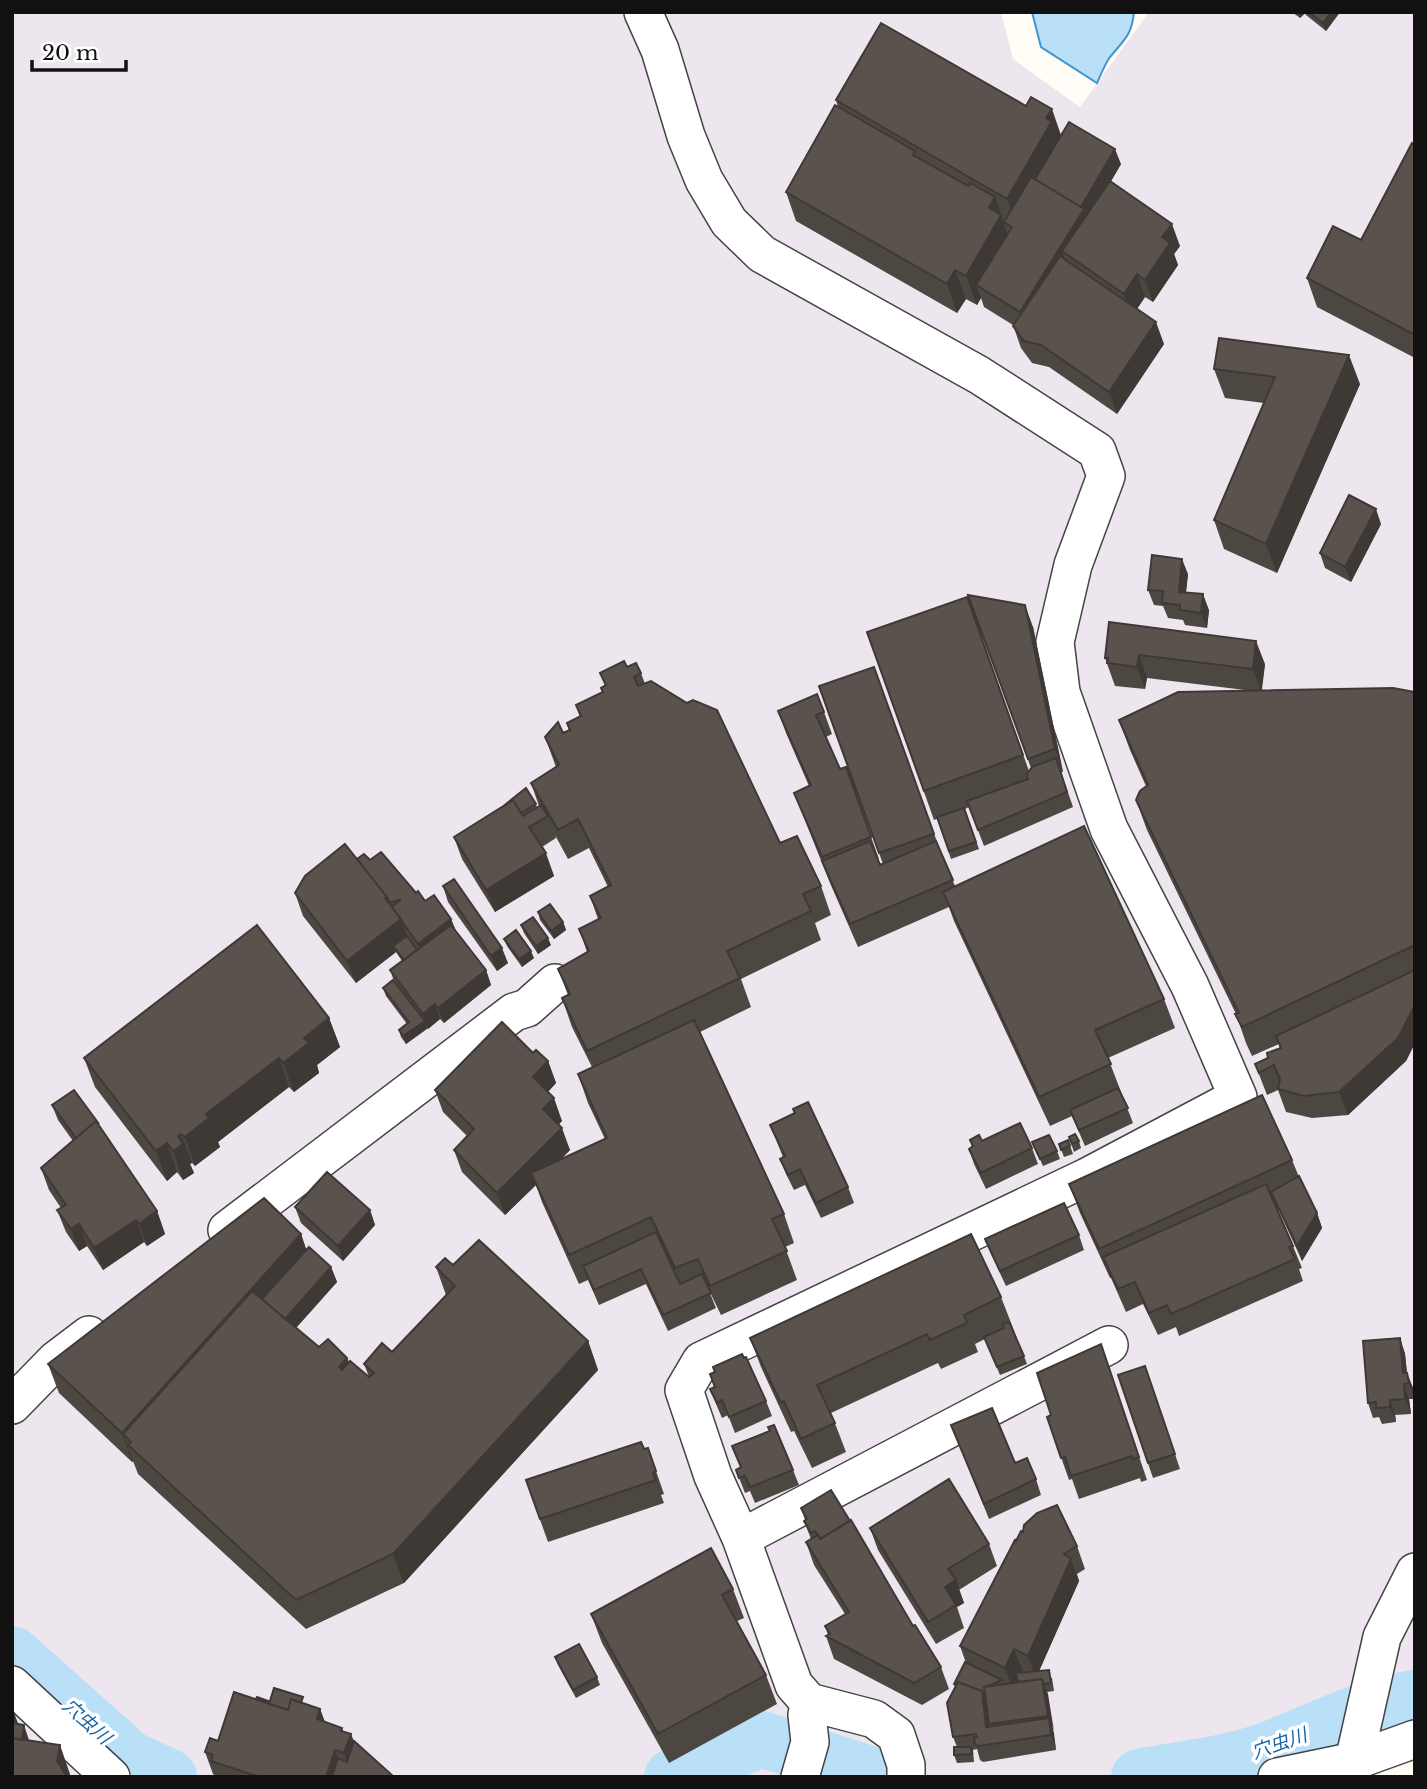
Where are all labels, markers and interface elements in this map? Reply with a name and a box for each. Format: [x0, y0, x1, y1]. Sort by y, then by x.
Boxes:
scale bar [32, 28, 126, 72]
text: 20 m [42, 40, 99, 66]
water label: 穴虫川 [58, 1694, 117, 1750]
water label: 穴虫川 [1248, 1723, 1312, 1764]

